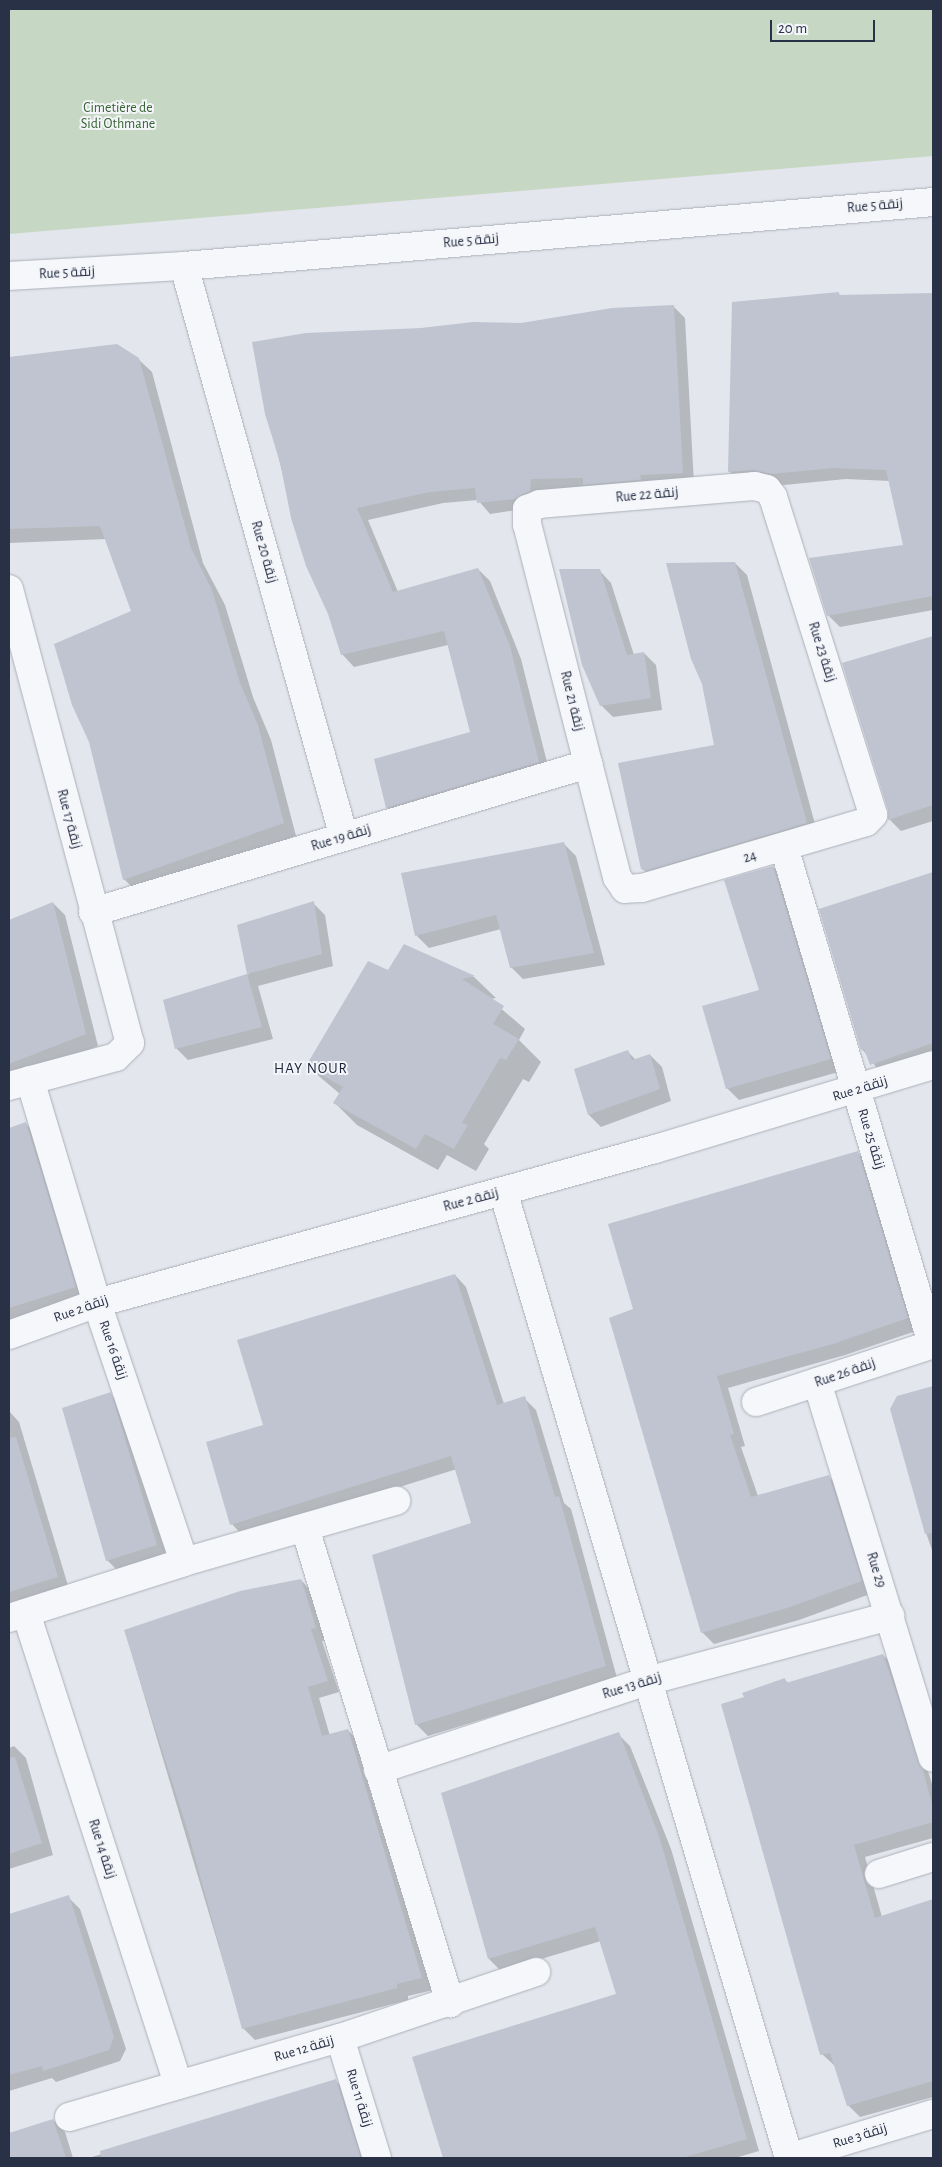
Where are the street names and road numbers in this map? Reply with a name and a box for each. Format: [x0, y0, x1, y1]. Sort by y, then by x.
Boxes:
street label: Rue 5 زنقة [846, 195, 904, 217]
street label: Rue 5 زنقة [442, 230, 500, 252]
street label: Rue 5 زنقة [39, 263, 95, 283]
street label: Rue 22 زنقة [615, 484, 679, 506]
street label: Rue 20 زنقة [247, 519, 281, 585]
street label: Rue 23 زنقة [804, 620, 840, 684]
street label: Rue 21 زنقة [556, 669, 588, 733]
street label: Rue 17 زنقة [53, 787, 85, 851]
street label: Rue 19 زنقة [309, 821, 373, 855]
street label: 24 [741, 847, 759, 867]
street label: Rue 2 زنقة [831, 1073, 889, 1105]
street label: Rue 25 زنقة [854, 1107, 888, 1171]
street label: Rue 2 زنقة [442, 1185, 500, 1215]
street label: Rue 2 زنقة [52, 1292, 110, 1326]
street label: Rue 16 زنقة [95, 1318, 131, 1382]
street label: Rue 26 زنقة [812, 1355, 878, 1391]
street label: Rue 29 [863, 1550, 889, 1590]
street label: Rue 13 زنقة [601, 1669, 663, 1703]
street label: Rue 14 زنقة [84, 1817, 120, 1881]
street label: Rue 12 زنقة [272, 2032, 336, 2066]
street label: Rue 11 زنقة [342, 2067, 376, 2129]
street label: Rue 3 زنقة [831, 2120, 889, 2152]

